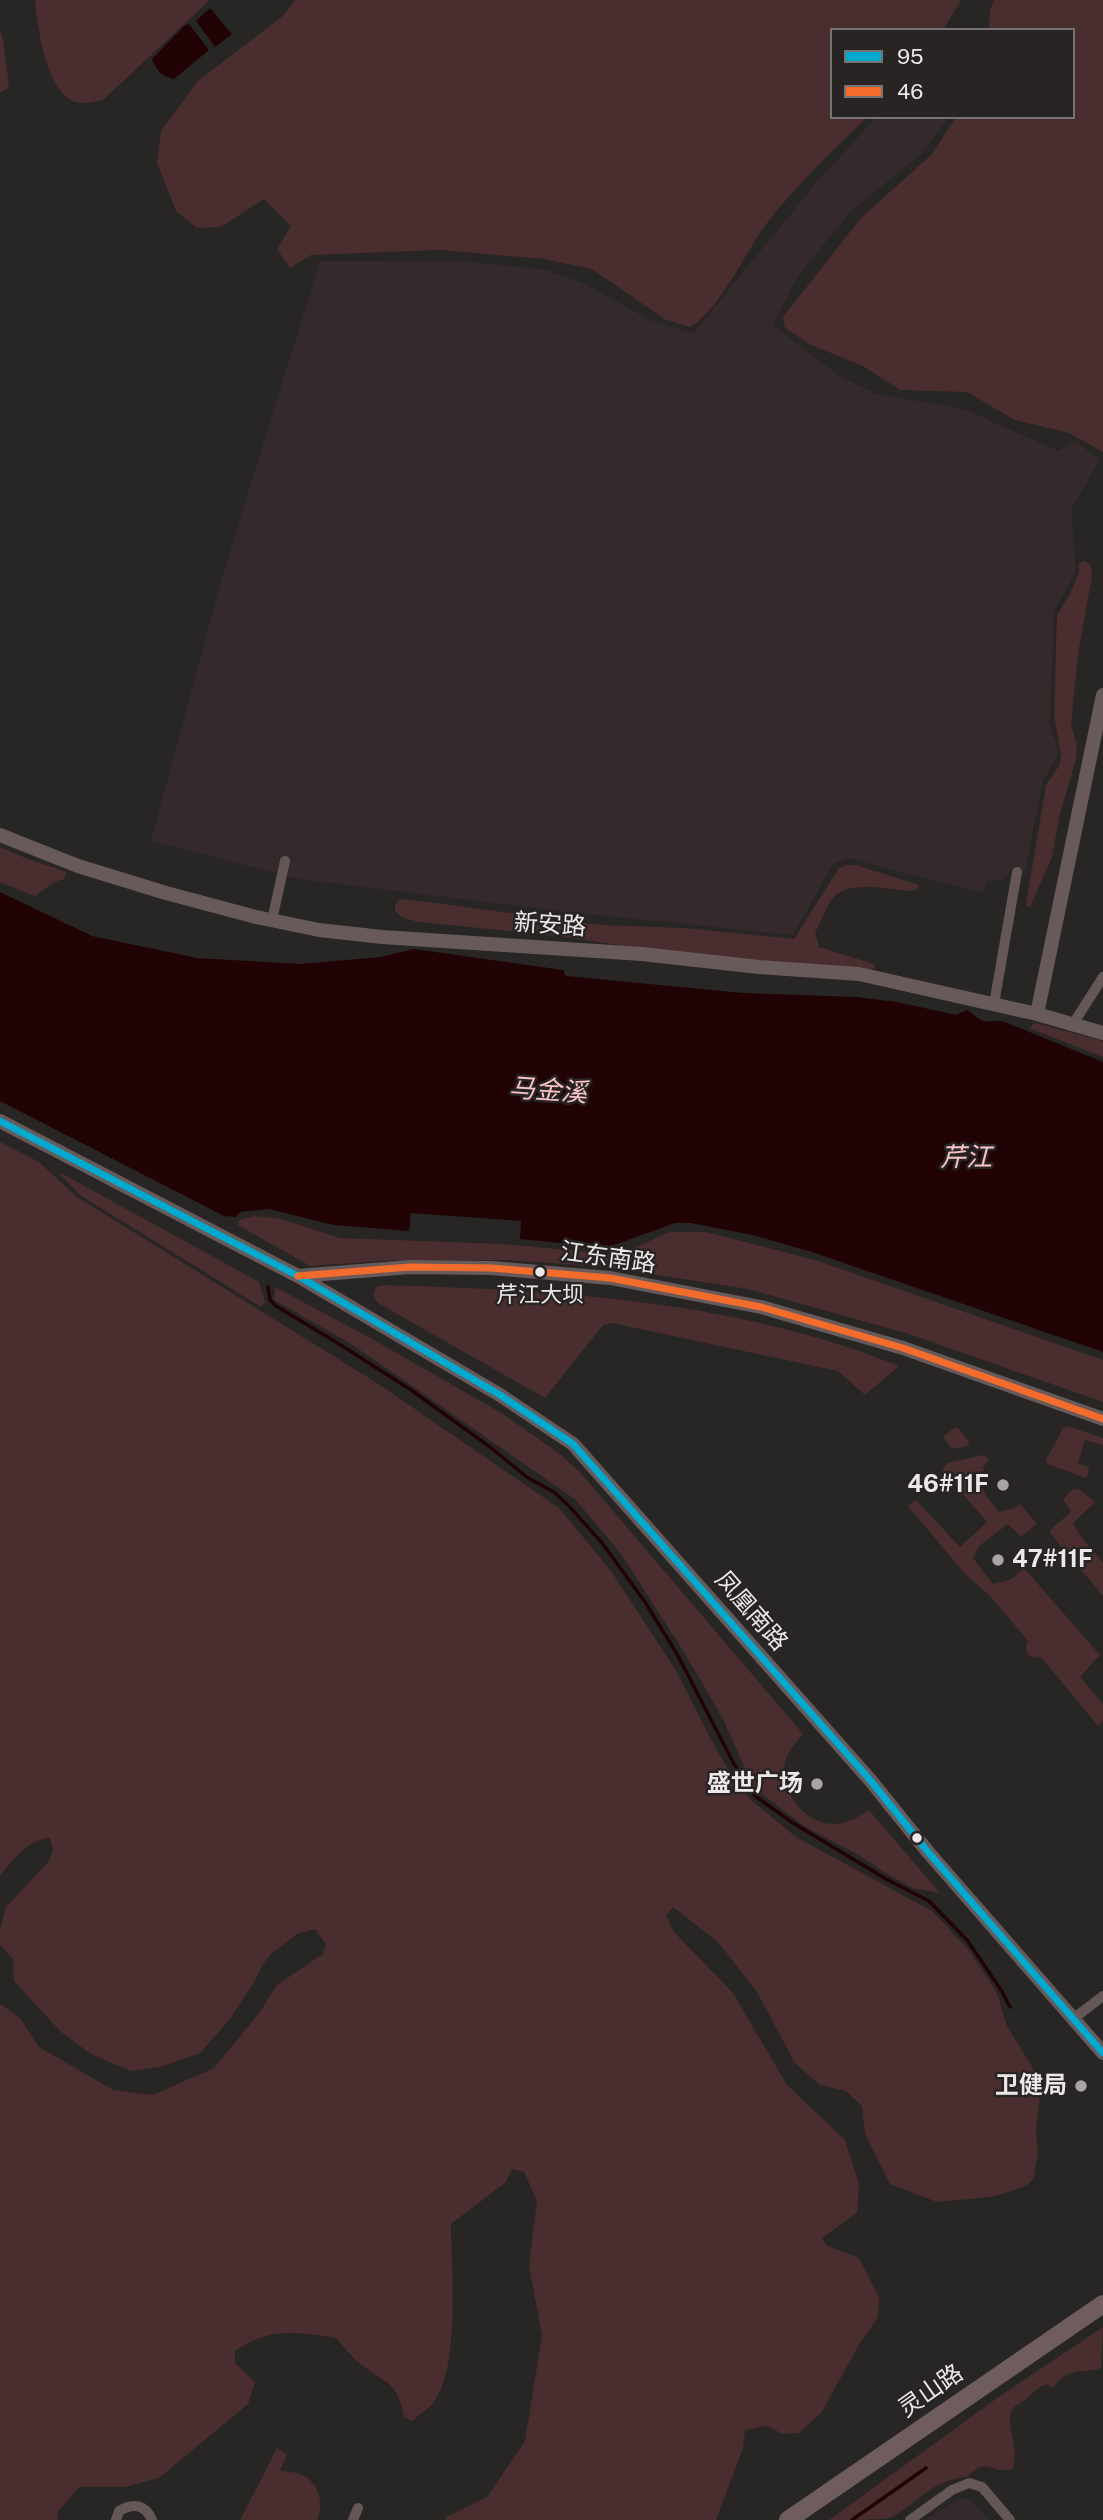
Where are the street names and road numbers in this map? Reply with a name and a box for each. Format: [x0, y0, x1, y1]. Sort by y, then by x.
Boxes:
street label: 新安路 [513, 908, 587, 942]
street label: 江东南路 [558, 1237, 658, 1279]
street label: 凤凰南路 [709, 1565, 793, 1657]
street label: 灵山路 [893, 2359, 969, 2423]

